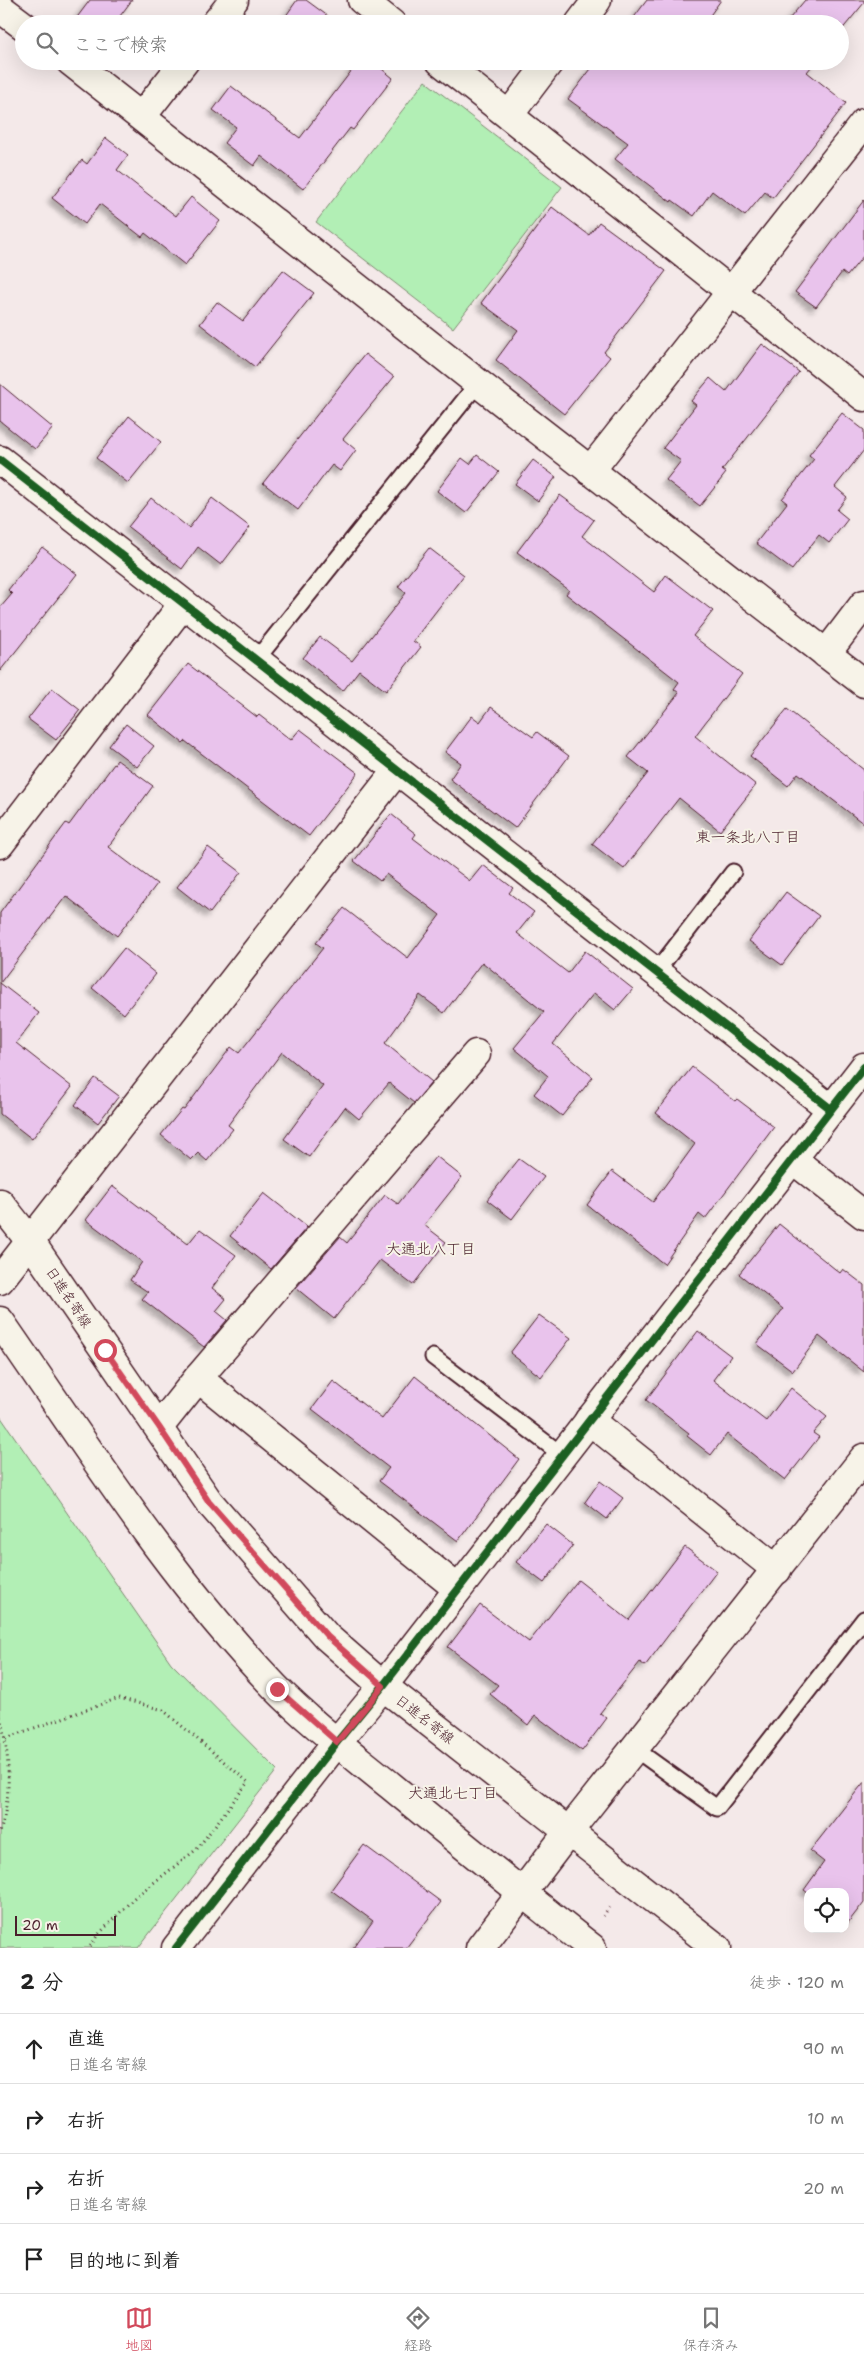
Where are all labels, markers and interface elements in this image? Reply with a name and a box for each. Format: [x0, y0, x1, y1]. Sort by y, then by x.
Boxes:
search box [15, 15, 849, 70]
icon: search [33, 29, 61, 57]
text: ここで検索 [73, 32, 168, 57]
district label: 東一条北八丁目 [695, 827, 801, 847]
district label: 大通北八丁目 [386, 1239, 476, 1259]
street label: 日進名寄線 [42, 1263, 96, 1331]
route start [94, 1339, 117, 1362]
route end [266, 1678, 289, 1701]
street label: 日進名寄線 [392, 1690, 458, 1748]
district label: 大通北七丁目 [408, 1783, 498, 1803]
map controls [804, 1888, 849, 1933]
button: locate [804, 1888, 849, 1933]
scale bar [15, 1913, 116, 1936]
text: 20 m [22, 1916, 58, 1934]
text: 2 分 [20, 1968, 63, 1996]
text: 徒歩 · 120 m [750, 1972, 844, 1993]
text: 直進 [67, 2026, 105, 2051]
icon: ahead [20, 2035, 48, 2063]
text: 90 m [803, 2038, 844, 2059]
text: 日進名寄線 [67, 2054, 147, 2075]
icon: right [20, 2105, 48, 2133]
text: 右折 [67, 2108, 105, 2133]
text: 10 m [807, 2108, 844, 2129]
text: 右折 [67, 2166, 105, 2191]
icon: right [20, 2175, 48, 2203]
text: 20 m [803, 2178, 844, 2199]
text: 日進名寄線 [67, 2194, 147, 2215]
icon: arrive [20, 2245, 48, 2273]
text: 目的地に到着 [67, 2248, 181, 2273]
tab: 地図 [125, 2304, 153, 2354]
tab: 経路 [404, 2304, 432, 2354]
tab: 保存済み [683, 2304, 739, 2354]

